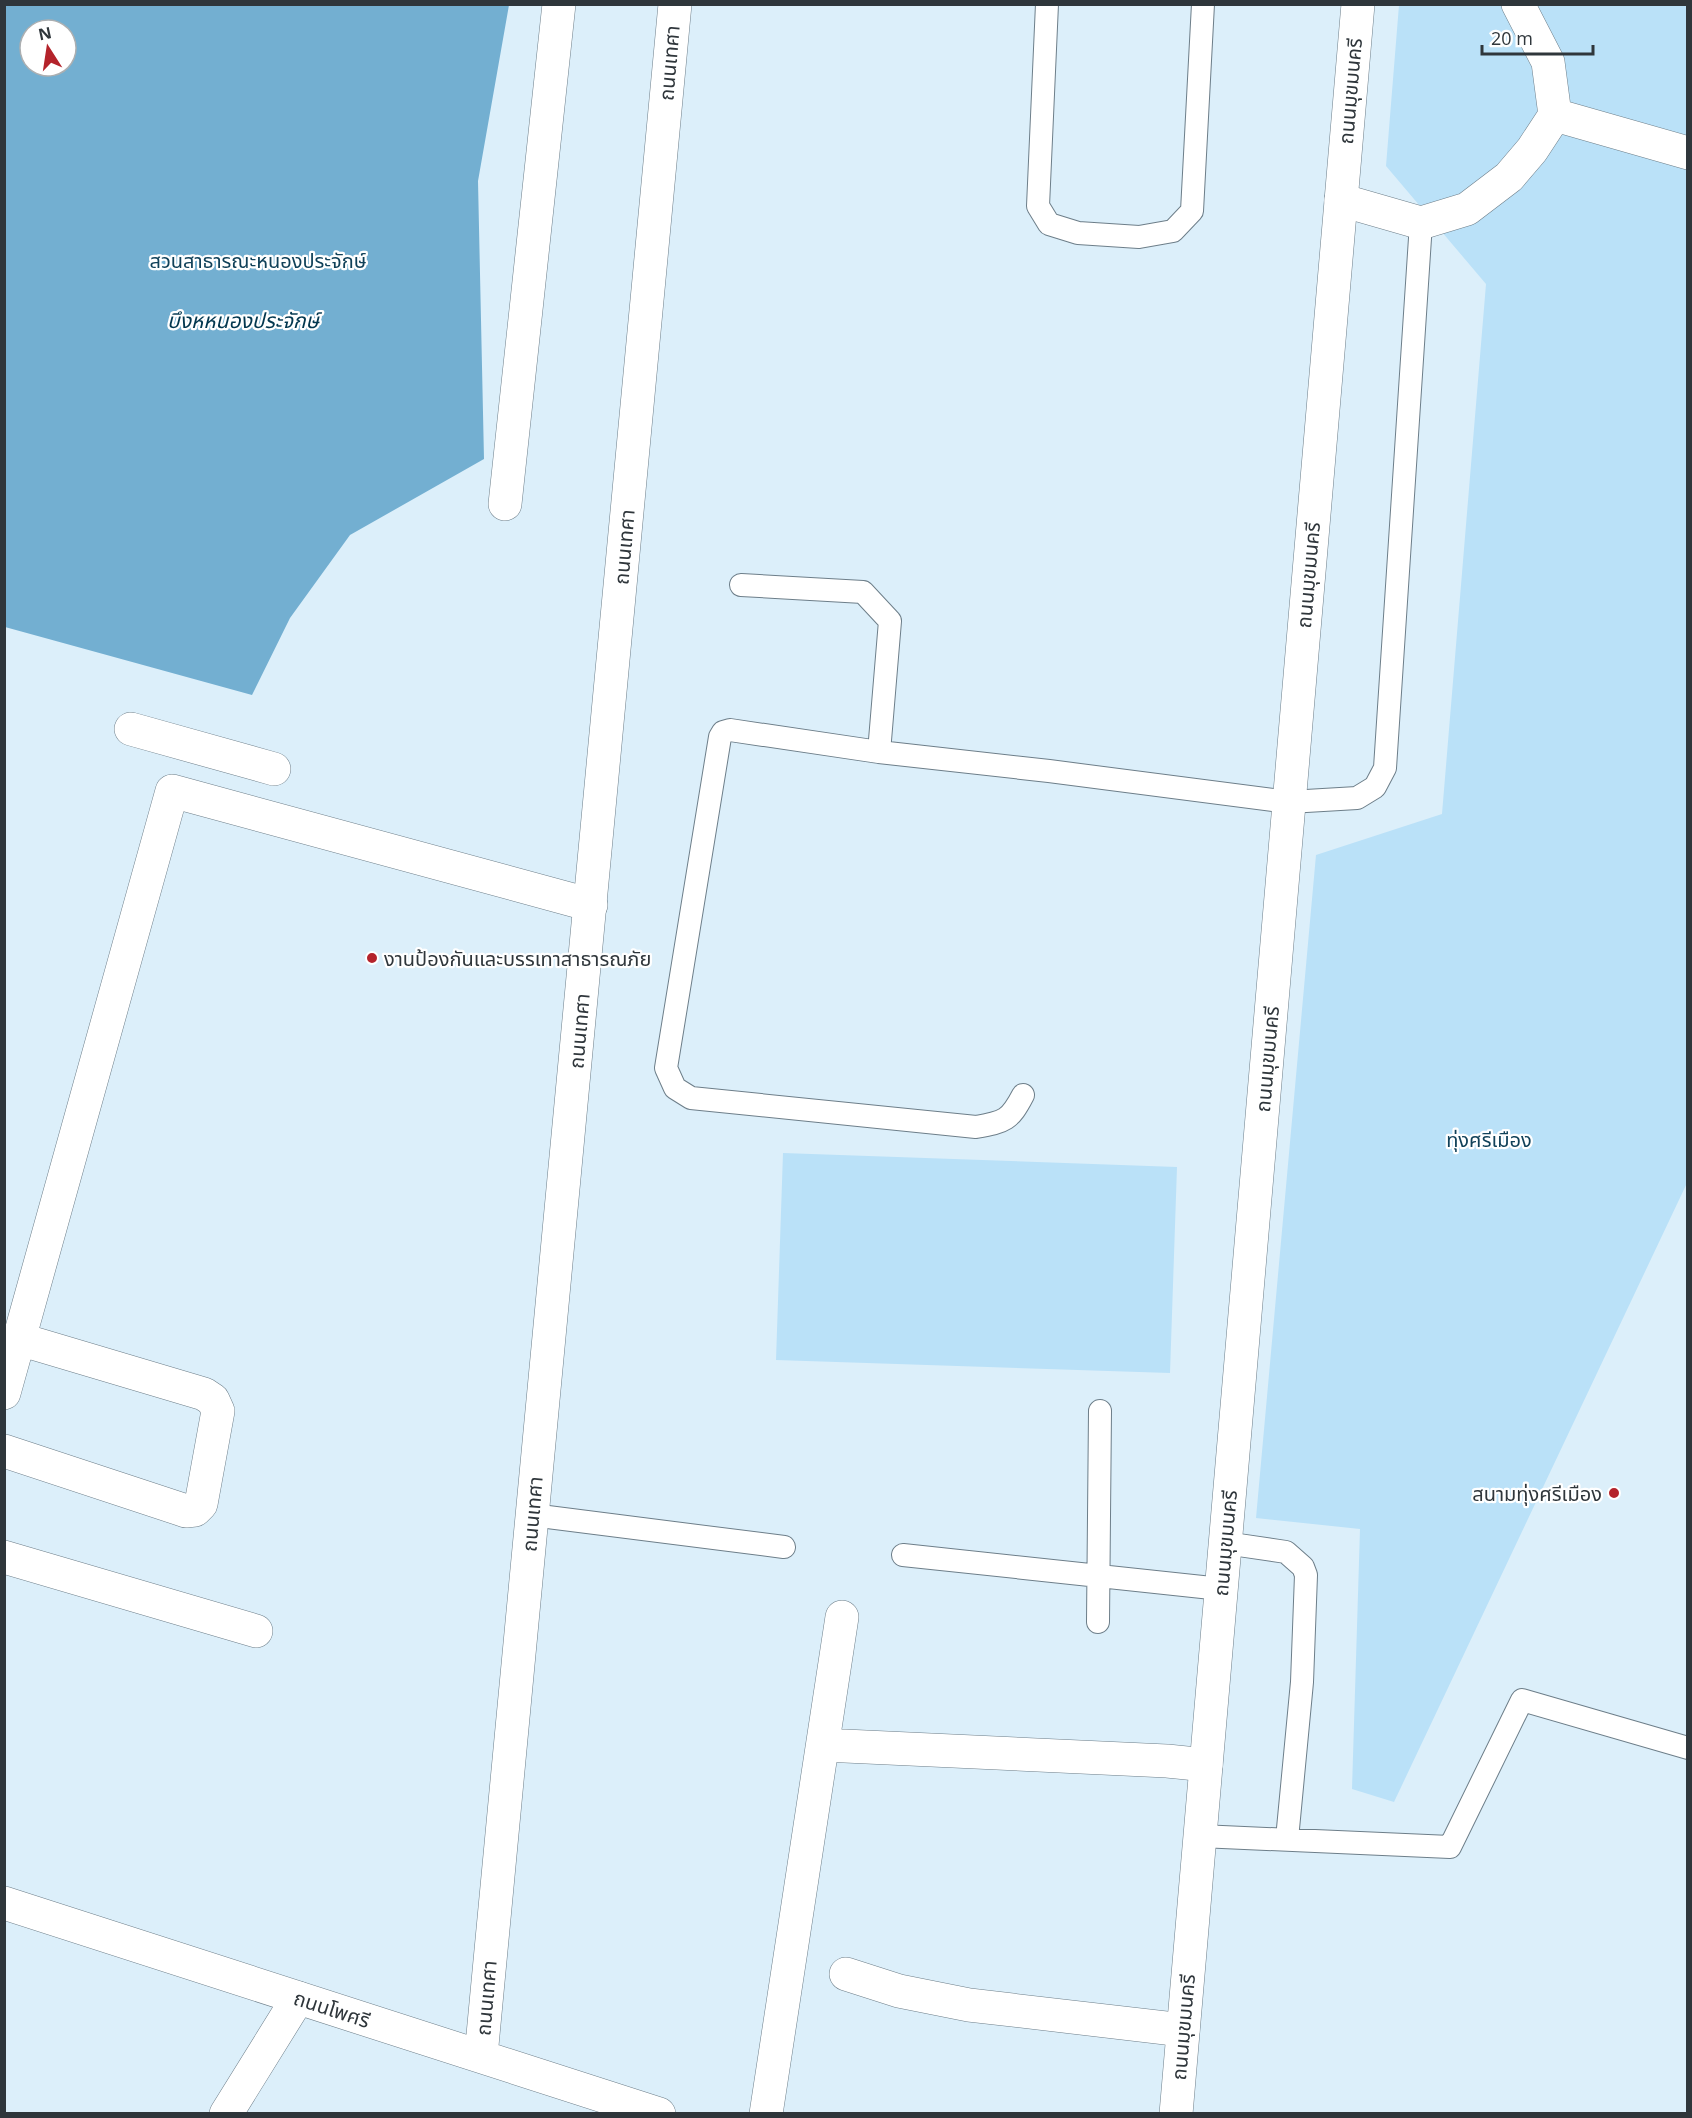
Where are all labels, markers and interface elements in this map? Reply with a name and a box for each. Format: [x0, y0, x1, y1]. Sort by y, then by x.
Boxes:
north arrow [18, 18, 78, 78]
scale bar [1482, 18, 1593, 56]
text: N [36, 21, 54, 45]
street label: ถนนเทศา [652, 24, 686, 102]
text: 20 m [1491, 26, 1533, 50]
street label: ถนนมุขมนครี [1332, 37, 1368, 145]
park label: สวนสาธารณะหนองประจักษ์ [149, 247, 367, 274]
water label: บึงหหนองประจักษ์ [167, 306, 323, 334]
street label: ถนนเทศา [607, 508, 641, 586]
street label: ถนนมุขมนครี [1290, 521, 1326, 629]
place label: งานป้องกันและบรรเทาสาธารณภัย [384, 945, 651, 972]
marker: งานป้องกันและบรรเทาสาธารณภัย [365, 951, 379, 965]
street label: ถนนเทศา [562, 992, 596, 1070]
street label: ถนนมุขมนครี [1249, 1005, 1285, 1113]
park label: ทุ่งศรีเมือง [1446, 1126, 1532, 1153]
street label: ถนนเทศา [515, 1475, 549, 1553]
place label: สนามทุ่งศรีเมือง [1472, 1480, 1602, 1507]
marker: สนามทุ่งศรีเมือง [1607, 1486, 1621, 1500]
street label: ถนนมุขมนครี [1207, 1489, 1243, 1597]
street label: ถนนเทศา [469, 1959, 503, 2037]
street label: ถนนมุขมนครี [1165, 1973, 1201, 2081]
street label: ถนนโพศรี [290, 1984, 374, 2034]

